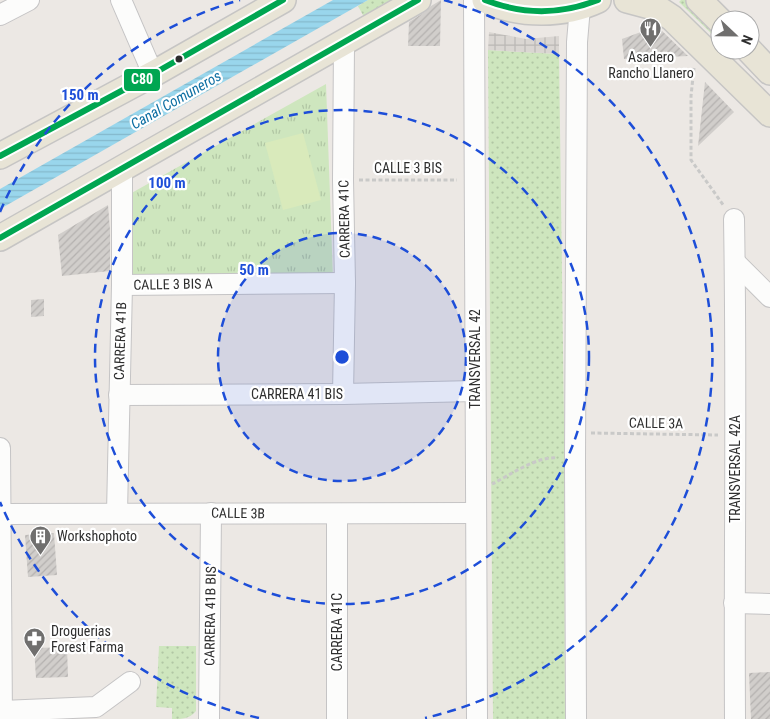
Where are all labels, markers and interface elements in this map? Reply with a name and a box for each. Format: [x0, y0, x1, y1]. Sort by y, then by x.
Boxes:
north arrow [710, 10, 760, 60]
restaurant icon: Asadero Rancho Llanero [639, 17, 663, 48]
text: N [738, 33, 756, 47]
place label: Asadero Rancho Llanero [608, 49, 694, 81]
unlabelled marker [174, 54, 184, 64]
water label: Canal Comuneros [127, 67, 225, 133]
line badge: C80 [123, 68, 161, 92]
text: C80 [131, 71, 153, 87]
text: 150 m [61, 86, 99, 104]
street label: CALLE 3 BIS [374, 160, 442, 176]
text: 100 m [148, 174, 186, 192]
street label: CARRERA 41C [335, 180, 353, 258]
text: 50 m [239, 261, 269, 279]
street label: CALLE 3 BIS A [133, 275, 213, 293]
street label: CARRERA 41B [111, 302, 129, 380]
street label: TRANSVERSAL 42 [467, 309, 483, 409]
centre of rings [333, 348, 351, 366]
street label: CARRERA 41 BIS [251, 386, 343, 402]
street label: CALLE 3A [629, 415, 683, 431]
street label: TRANSVERSAL 42A [727, 415, 743, 523]
street label: CALLE 3B [211, 505, 265, 521]
building icon: Workshophoto [29, 524, 53, 555]
place label: Workshophoto [57, 528, 137, 544]
street label: CARRERA 41B BIS [201, 566, 219, 666]
street label: CARRERA 41C [329, 593, 345, 671]
place label: Droguerias Forest Farma [51, 623, 124, 655]
pharmacy icon: Droguerias Forest Farma [23, 627, 47, 658]

